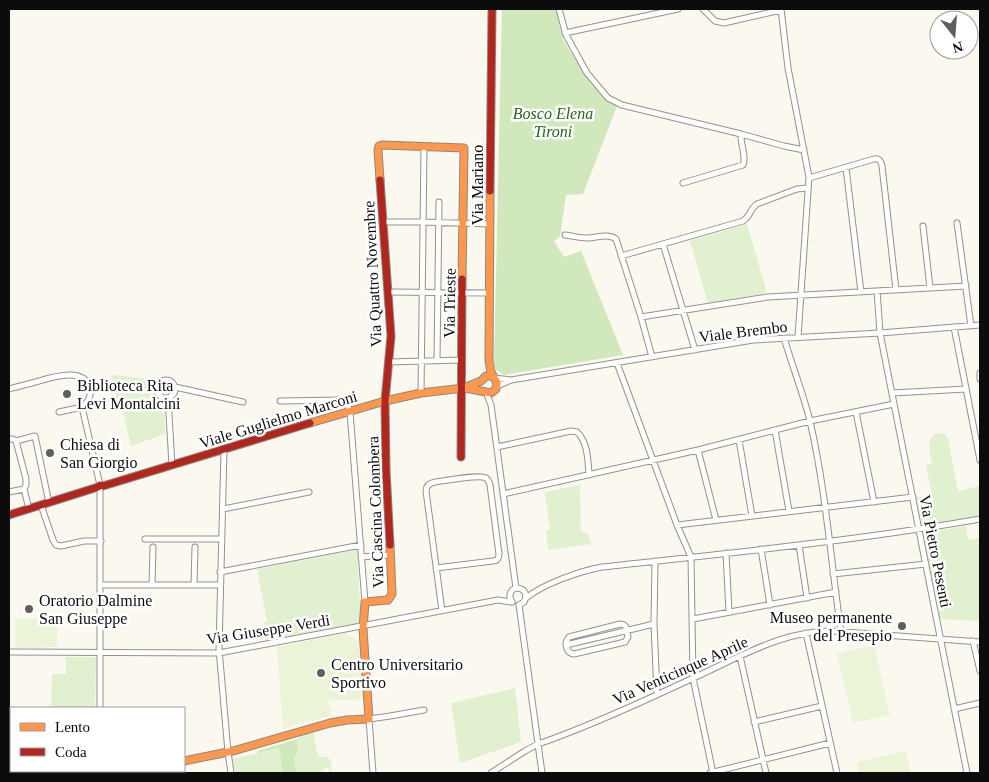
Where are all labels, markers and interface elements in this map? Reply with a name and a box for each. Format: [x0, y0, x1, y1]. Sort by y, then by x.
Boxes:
north arrow [929, 10, 979, 60]
text: N [951, 38, 965, 56]
park label: Bosco Elena Tironi [513, 105, 593, 140]
street label: Via Mariano [469, 145, 486, 225]
street label: Via Quattro Novembre [360, 200, 385, 348]
street label: Via Trieste [440, 268, 459, 338]
street label: Viale Brembo [698, 318, 788, 345]
place label: Biblioteca Rita Levi Montalcini [77, 377, 181, 412]
street label: Viale Guglielmo Marconi [197, 387, 360, 453]
marker: Biblioteca Rita Levi Montalcini [61, 388, 73, 400]
place label: Chiesa di San Giorgio [60, 436, 137, 472]
street label: Via Cascina Colombera [364, 436, 387, 588]
marker: Chiesa di San Giorgio [44, 447, 56, 459]
street label: Via Pietro Pesenti [916, 493, 955, 609]
place label: Oratorio Dalmine San Giuseppe [39, 592, 152, 628]
marker: Oratorio Dalmine San Giuseppe [23, 603, 35, 615]
place label: Museo permanente del Presepio [770, 609, 892, 645]
street label: Via Giuseppe Verdi [205, 611, 332, 649]
marker: Museo permanente del Presepio [896, 620, 908, 632]
street label: Via Venticinque Aprile [610, 633, 751, 709]
place label: Centro Universitario Sportivo [331, 656, 463, 692]
marker: Centro Universitario Sportivo [315, 667, 327, 679]
legend [10, 707, 185, 772]
text: Lento [55, 719, 90, 735]
text: Coda [55, 744, 87, 760]

